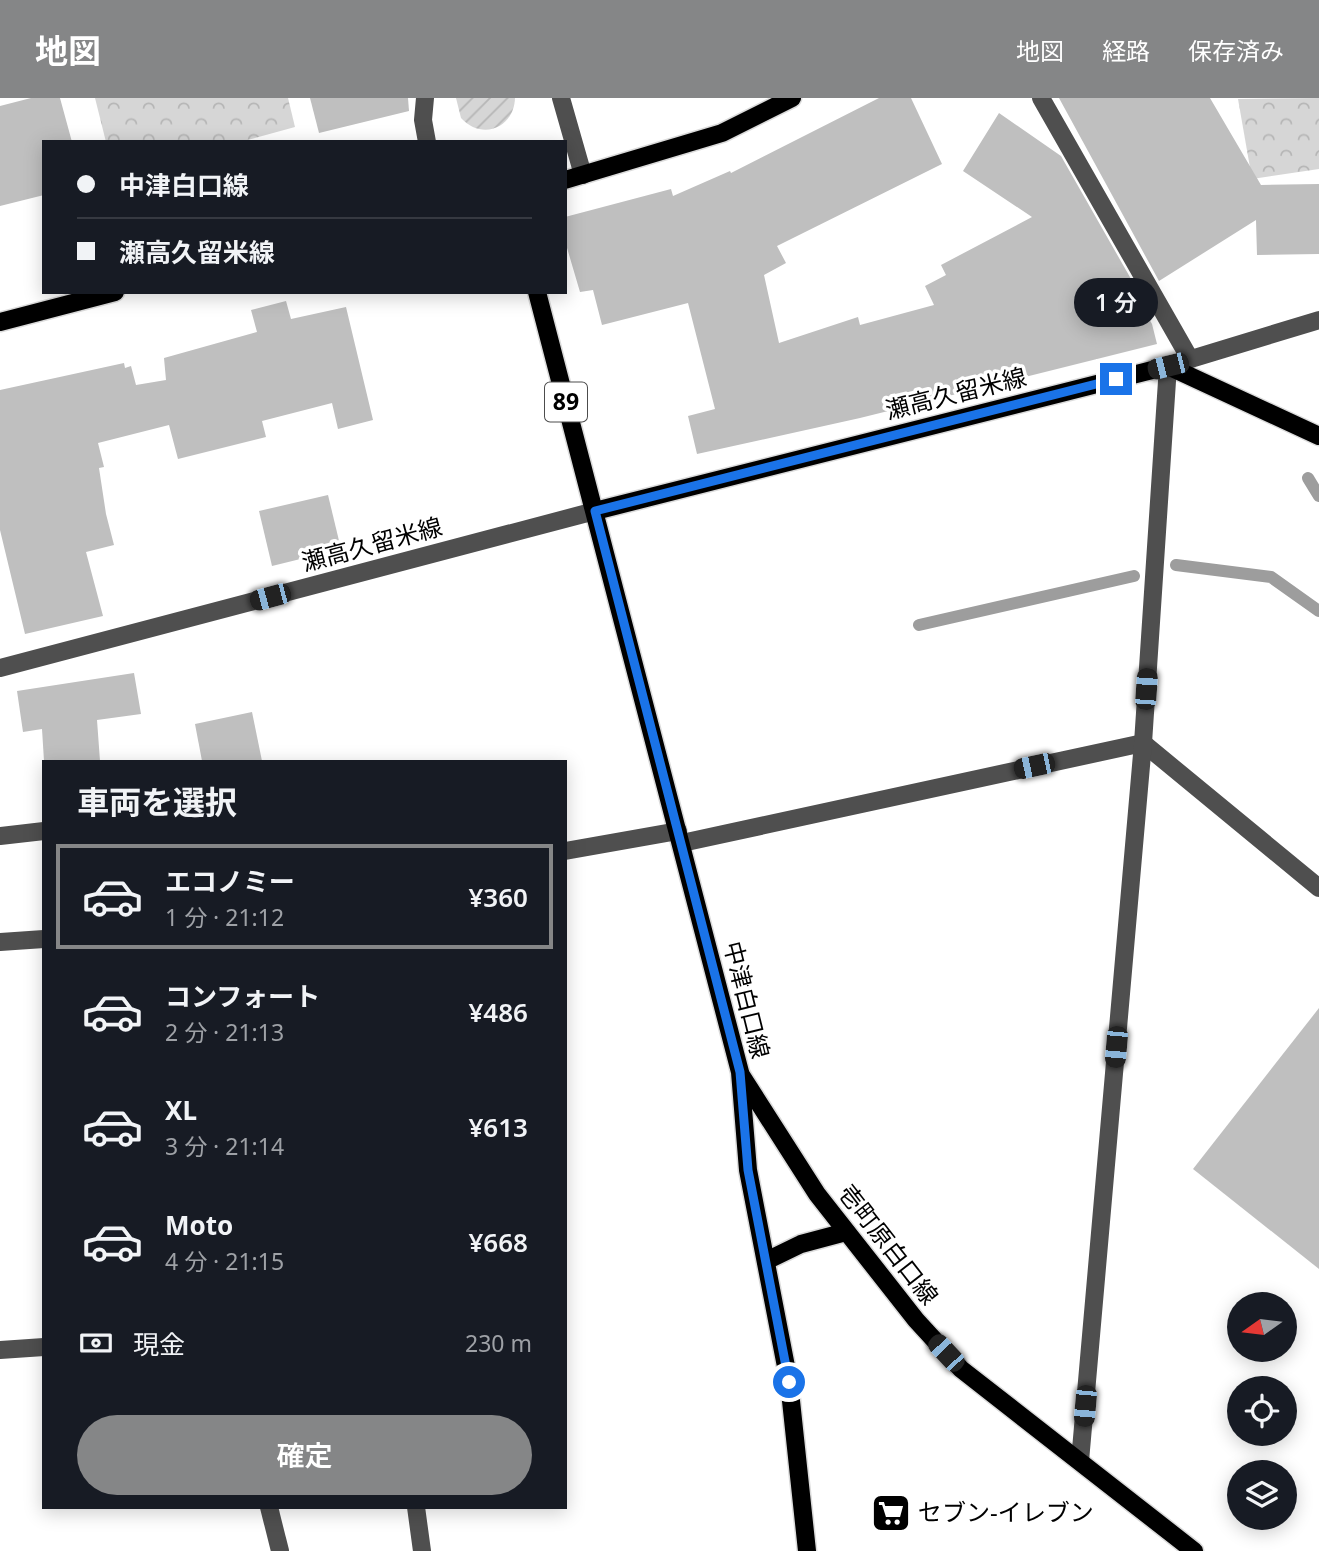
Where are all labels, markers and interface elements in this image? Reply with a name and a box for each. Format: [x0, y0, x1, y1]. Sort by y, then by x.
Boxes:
text: 地図 [35, 28, 101, 73]
text: 地図 [1016, 34, 1064, 67]
text: 経路 [1102, 34, 1150, 67]
text: 保存済み [1188, 34, 1284, 67]
text: 中津白口線 [119, 167, 249, 203]
text: 瀬高久留米線 [119, 234, 275, 270]
callout: 1 分 [1074, 278, 1158, 327]
text: 1 分 [1095, 286, 1137, 318]
car [1146, 351, 1191, 381]
street label: 瀬高久留米線 [882, 359, 1029, 426]
route end [1100, 363, 1132, 395]
road number: 89 [545, 382, 587, 422]
street label: 瀬高久留米線 [298, 509, 445, 578]
car [247, 581, 294, 613]
car [1135, 667, 1158, 711]
car [1012, 751, 1057, 781]
text: 車両を選択 [77, 780, 237, 823]
text: エコノミー [165, 863, 295, 899]
icon: car [81, 865, 144, 928]
text: ¥360 [469, 879, 528, 915]
text: 1 分 · 21:12 [165, 901, 284, 933]
street label: 中津白口線 [717, 937, 778, 1062]
text: コンフォート [165, 978, 320, 1014]
icon: car [81, 980, 144, 1043]
text: ¥486 [469, 994, 528, 1030]
text: 2 分 · 21:13 [165, 1016, 284, 1048]
car [1104, 1025, 1129, 1069]
text: XL [165, 1092, 197, 1128]
icon: car [81, 1095, 144, 1158]
text: ¥613 [469, 1109, 528, 1145]
text: 3 分 · 21:14 [165, 1130, 284, 1162]
street label: 壱町原白口線 [832, 1177, 947, 1311]
text: Moto [165, 1207, 233, 1243]
icon: car [81, 1210, 144, 1273]
text: ¥668 [469, 1224, 528, 1260]
text: 4 分 · 21:15 [165, 1245, 284, 1277]
north arrow [1227, 1292, 1297, 1362]
map controls [1227, 1292, 1297, 1530]
icon: cash [77, 1324, 115, 1362]
text: 現金 [133, 1326, 185, 1362]
text: 230 m [465, 1327, 532, 1359]
car [924, 1330, 969, 1376]
route start [773, 1366, 805, 1398]
button: locate [1227, 1376, 1297, 1446]
car [1073, 1384, 1098, 1428]
button: 確定 [77, 1415, 532, 1495]
button: layers [1227, 1460, 1297, 1530]
supermarket icon: セブン-イレブン [870, 1492, 912, 1534]
place label: セブン-イレブン [918, 1495, 1094, 1528]

